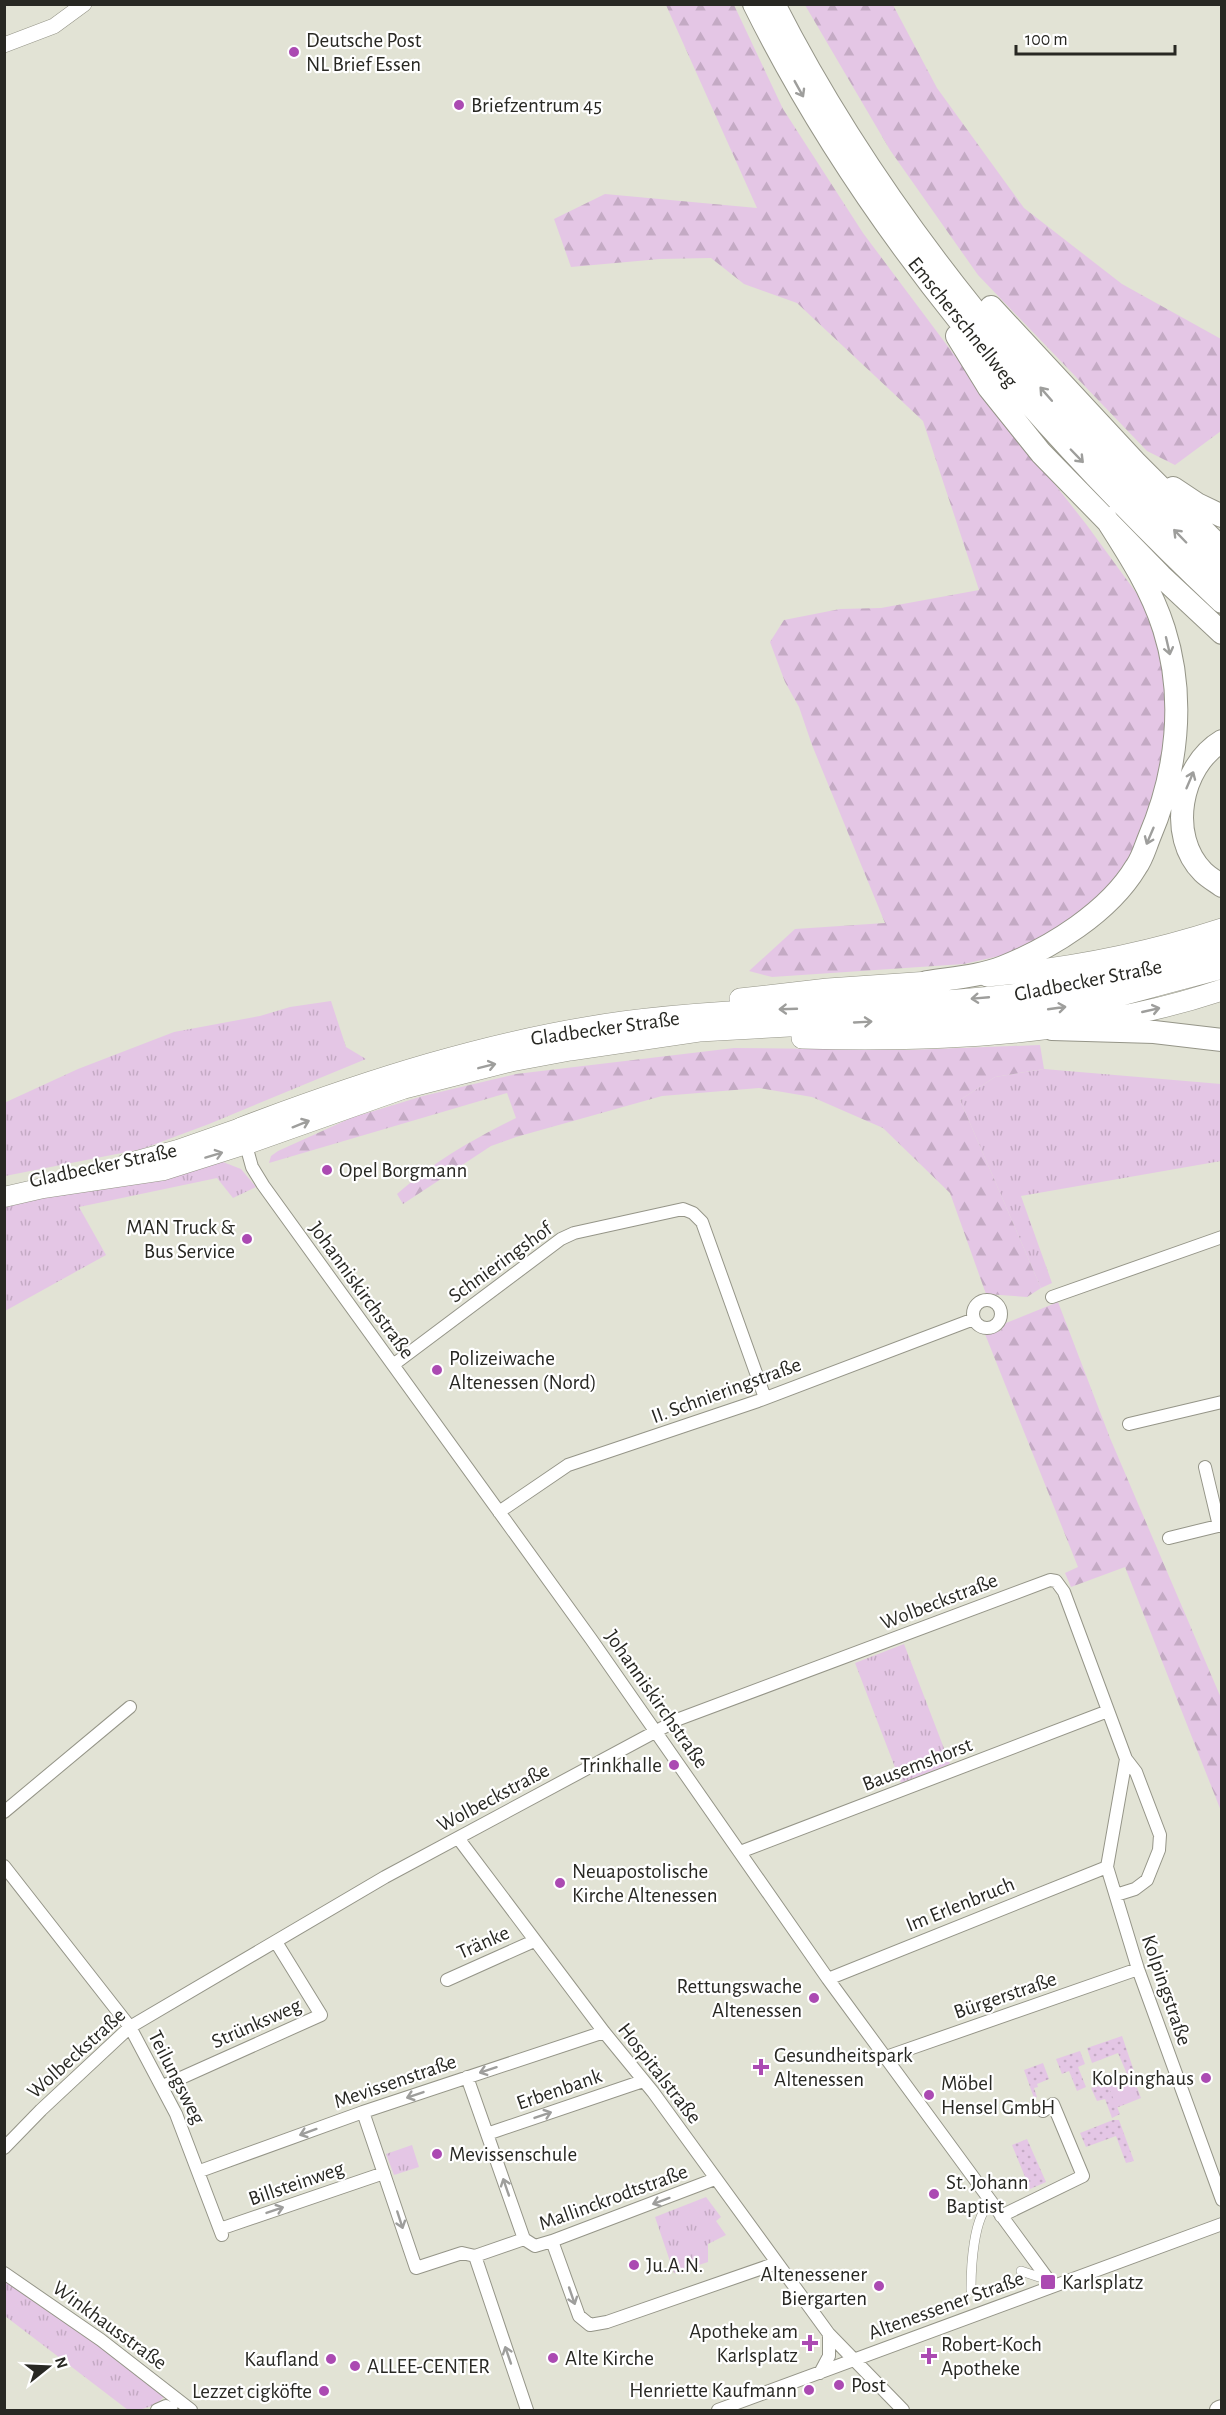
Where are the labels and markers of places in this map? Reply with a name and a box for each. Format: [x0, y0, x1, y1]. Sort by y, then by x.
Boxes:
place label: Deutsche Post NL Brief Essen [306, 30, 422, 75]
marker: Deutsche Post NL Brief Essen [287, 45, 301, 59]
place label: Briefzentrum 45 [471, 95, 602, 116]
marker: Briefzentrum 45 [452, 98, 466, 112]
place label: Opel Borgmann [339, 1160, 467, 1181]
marker: Opel Borgmann [320, 1163, 334, 1177]
place label: MAN Truck & Bus Service [126, 1217, 235, 1262]
marker: MAN Truck & Bus Service [240, 1232, 254, 1246]
place label: Polizeiwache Altenessen (Nord) [449, 1348, 597, 1393]
marker: Polizeiwache Altenessen (Nord) [430, 1363, 444, 1377]
place label: Trinkhalle [580, 1755, 662, 1776]
marker: Trinkhalle [667, 1758, 681, 1772]
place label: Neuapostolische Kirche Altenessen [572, 1861, 717, 1906]
marker: Neuapostolische Kirche Altenessen [553, 1876, 567, 1890]
place label: Rettungswache Altenessen [677, 1976, 802, 2021]
marker: Rettungswache Altenessen [807, 1991, 821, 2005]
place label: Gesundheitspark Altenessen [774, 2045, 913, 2090]
marker: Gesundheitspark Altenessen [752, 2058, 770, 2076]
place label: Kolpinghaus [1092, 2068, 1194, 2089]
marker: Kolpinghaus [1199, 2071, 1213, 2085]
place label: Möbel Hensel GmbH [941, 2073, 1055, 2118]
marker: Möbel Hensel GmbH [922, 2088, 936, 2102]
place label: Mevissenschule [449, 2144, 577, 2165]
marker: Mevissenschule [430, 2147, 444, 2161]
place label: St. Johann Baptist [946, 2172, 1029, 2217]
marker: St. Johann Baptist [927, 2187, 941, 2201]
place label: Ju.A.N. [646, 2255, 703, 2276]
marker: Ju.A.N. [627, 2258, 641, 2272]
place label: Altenessener Biergarten [761, 2264, 867, 2309]
place label: Karlsplatz [1062, 2272, 1143, 2293]
marker: Karlsplatz [1039, 2273, 1057, 2291]
marker: Altenessener Biergarten [872, 2279, 886, 2293]
place label: Apotheke am Karlsplatz [689, 2321, 798, 2366]
place label: Robert-Koch Apotheke [941, 2334, 1042, 2379]
marker: Apotheke am Karlsplatz [803, 2336, 817, 2350]
place label: Alte Kirche [565, 2348, 654, 2369]
place label: Kaufland [244, 2349, 319, 2370]
marker: Robert-Koch Apotheke [922, 2349, 936, 2363]
marker: Alte Kirche [546, 2351, 560, 2365]
marker: Kaufland [324, 2352, 338, 2366]
place label: ALLEE-CENTER [367, 2356, 490, 2377]
marker: ALLEE-CENTER [348, 2359, 362, 2373]
place label: Post [851, 2375, 886, 2396]
marker: Post [832, 2378, 846, 2392]
place label: Henriette Kaufmann [629, 2380, 797, 2401]
place label: Lezzet cigköfte [192, 2381, 312, 2402]
marker: Henriette Kaufmann [802, 2383, 816, 2397]
marker: Lezzet cigköfte [317, 2384, 331, 2398]

